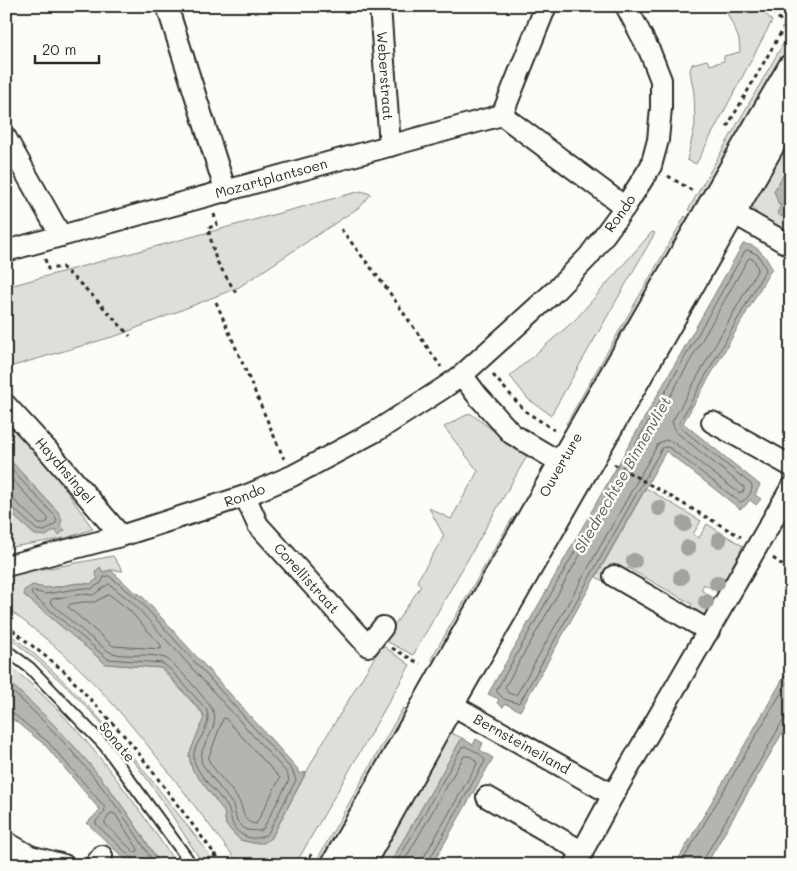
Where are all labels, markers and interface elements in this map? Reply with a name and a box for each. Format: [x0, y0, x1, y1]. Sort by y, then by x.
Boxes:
street label: Weberstraat [373, 31, 398, 121]
scale bar [35, 32, 99, 64]
text: 20 m [42, 39, 76, 59]
street label: Mozartplantsoen [213, 153, 329, 202]
street label: Rondo [600, 191, 640, 236]
water label: Sliedrechtse Binnenvliet [569, 392, 675, 557]
street label: Ouverture [534, 429, 586, 500]
street label: Haydnsingel [31, 433, 99, 507]
street label: Rondo [222, 479, 268, 511]
street label: Corellistraat [270, 539, 344, 617]
street label: Bernsteineiland [470, 709, 574, 778]
street label: Sonate [95, 717, 140, 766]

